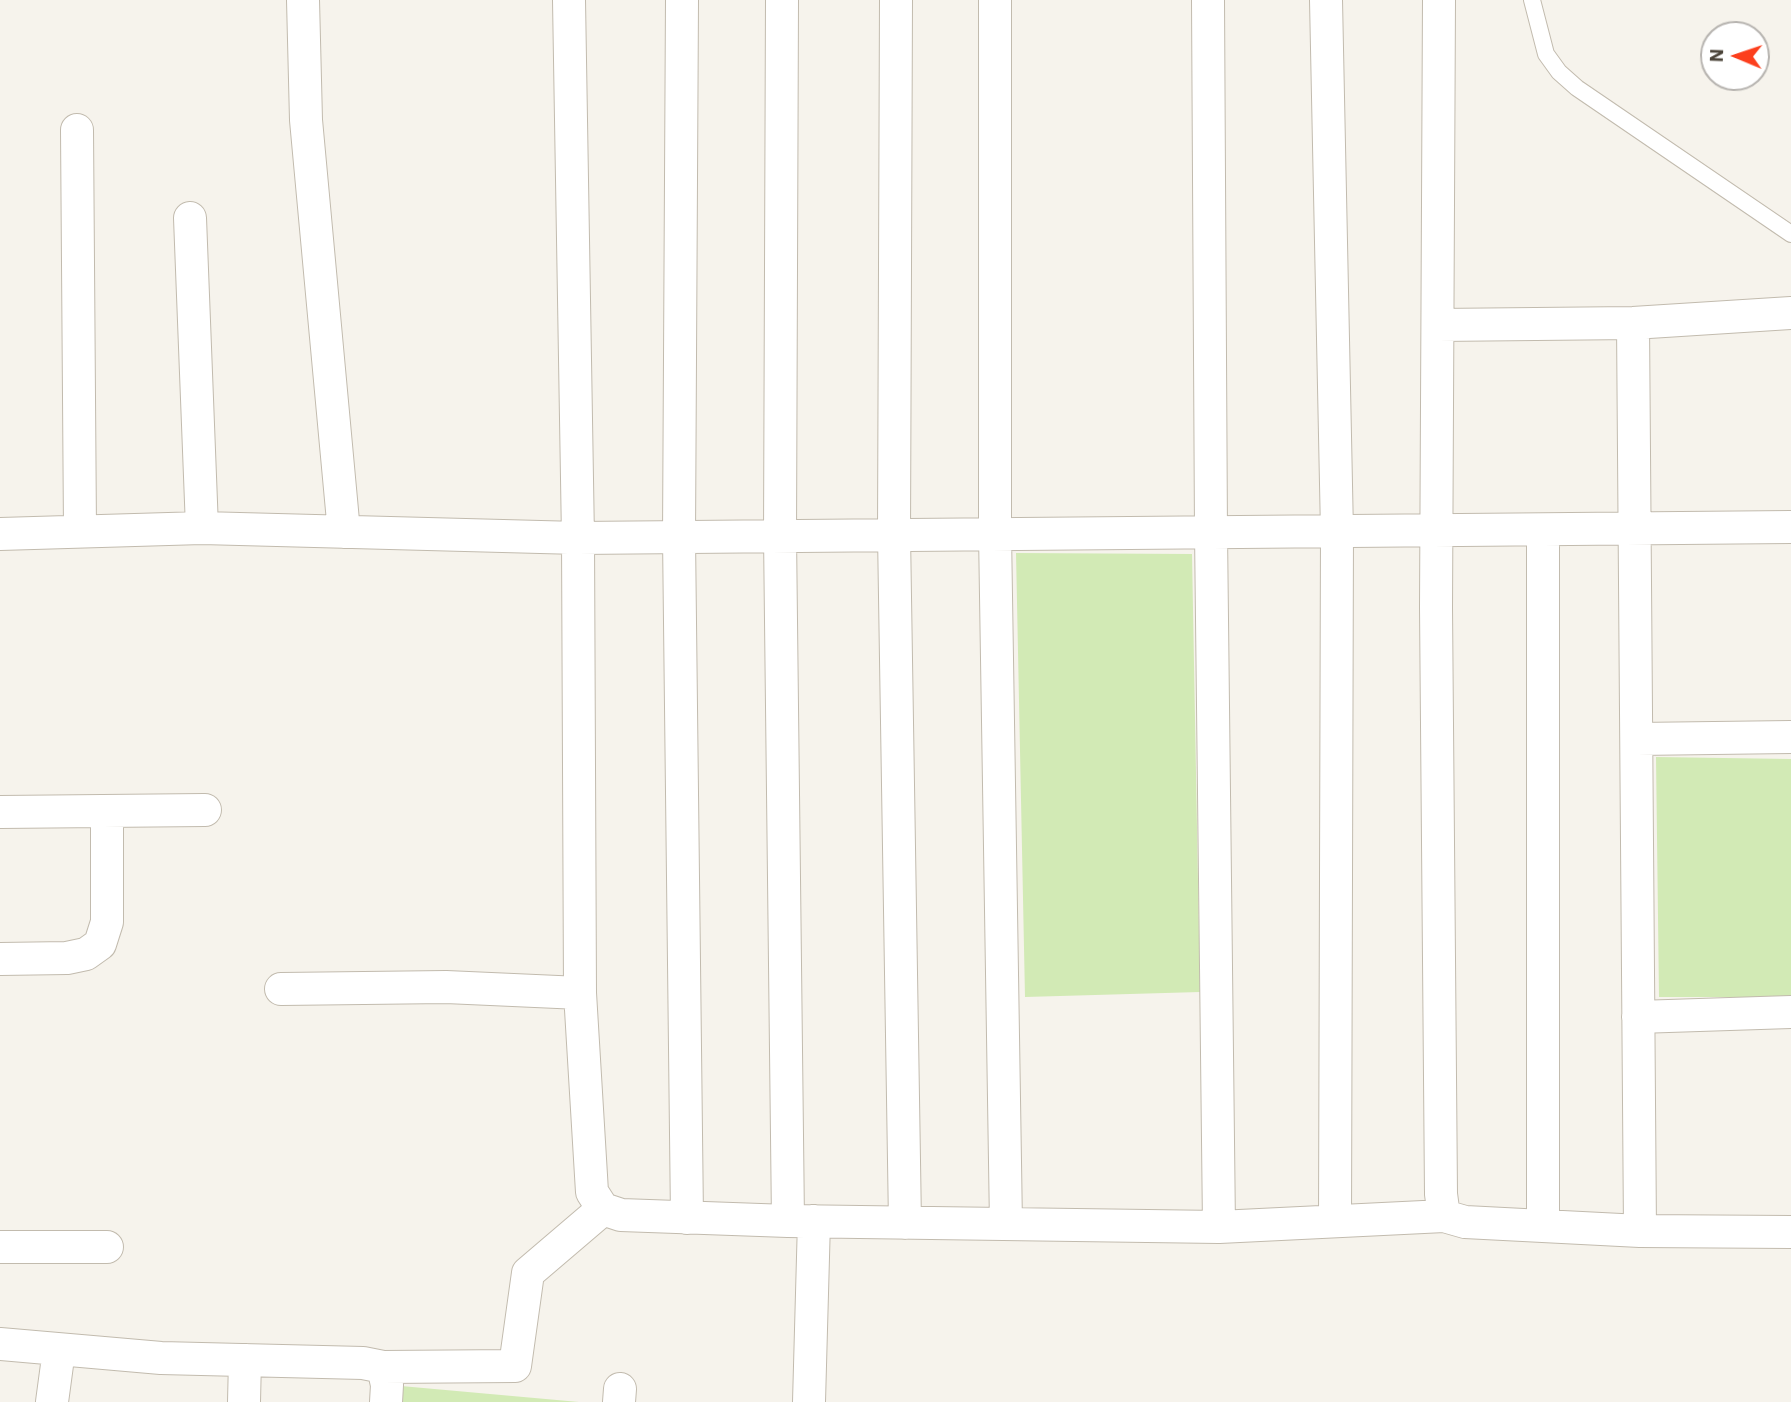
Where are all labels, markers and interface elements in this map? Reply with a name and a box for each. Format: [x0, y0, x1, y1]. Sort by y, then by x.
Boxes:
north arrow [1700, 21, 1770, 91]
text: N [1704, 48, 1728, 63]

